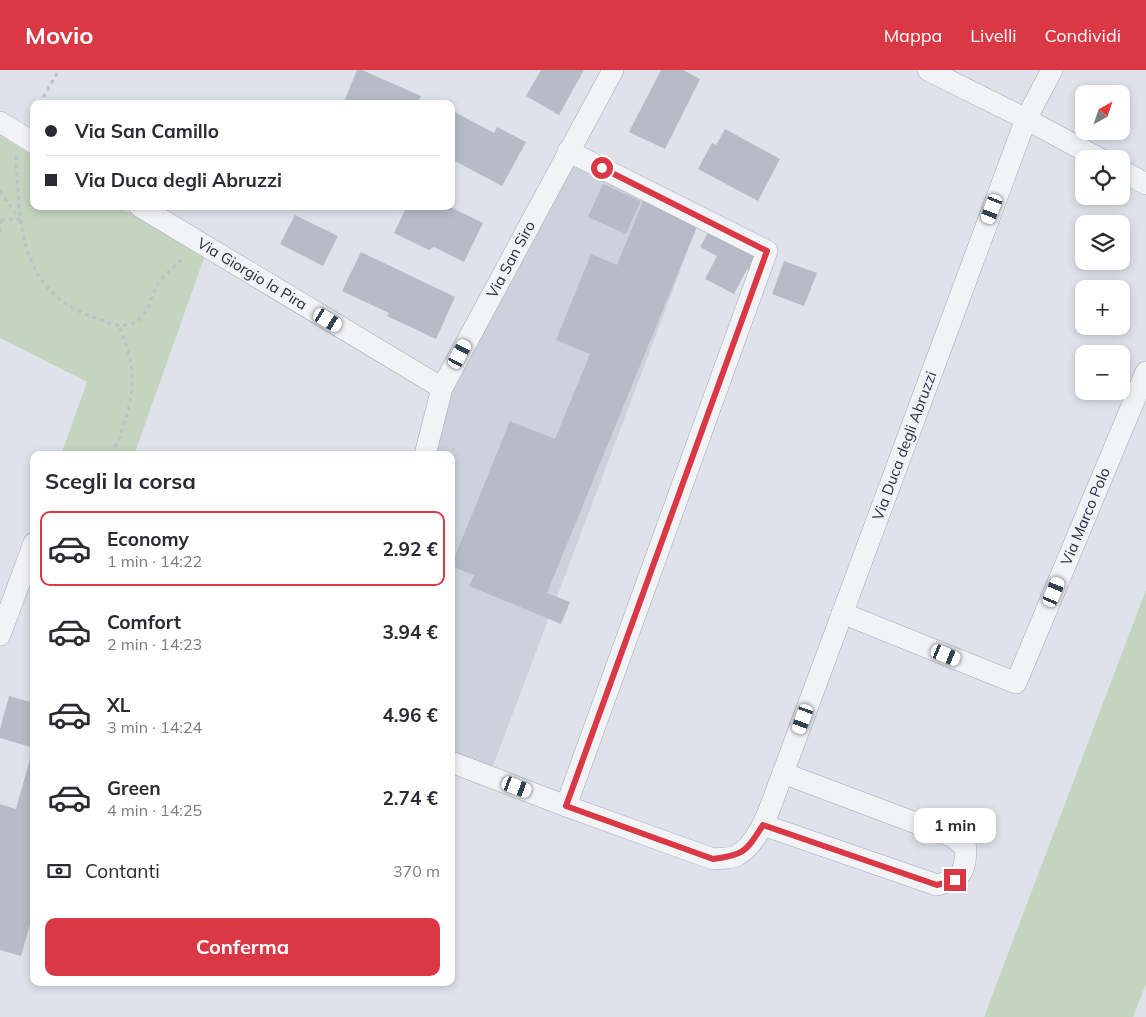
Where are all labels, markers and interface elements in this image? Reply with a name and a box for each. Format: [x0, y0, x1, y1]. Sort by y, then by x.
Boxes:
text: Movio [25, 20, 93, 50]
text: Mappa [884, 24, 942, 47]
text: Livelli [970, 24, 1016, 47]
text: Condividi [1044, 24, 1121, 47]
north arrow [1075, 85, 1130, 140]
map controls [1075, 85, 1130, 400]
text: Via San Camillo [75, 119, 219, 143]
button: locate [1075, 150, 1130, 205]
route start [591, 157, 613, 179]
text: Via Duca degli Abruzzi [75, 168, 282, 192]
car [979, 192, 1004, 226]
button: layers [1075, 215, 1130, 270]
street label: Via San Siro [482, 217, 539, 301]
street label: Via Giorgio la Pira [194, 233, 311, 314]
button: + [1075, 280, 1130, 335]
car [311, 306, 344, 334]
car [446, 337, 473, 371]
button: − [1075, 345, 1130, 400]
street label: Via Duca degli Abruzzi [868, 368, 940, 523]
street label: Via Marco Polo [1056, 465, 1114, 568]
text: Scegli la corsa [45, 467, 196, 495]
icon: car [47, 526, 92, 571]
text: Economy [107, 527, 189, 551]
text: 2.92 € [382, 537, 438, 561]
text: 1 min · 14:22 [107, 551, 202, 571]
car [1041, 575, 1066, 609]
icon: car [47, 609, 92, 654]
text: Comfort [107, 610, 181, 634]
text: 3.94 € [382, 620, 438, 644]
text: 2 min · 14:23 [107, 634, 202, 654]
car [929, 642, 962, 668]
icon: car [47, 692, 92, 737]
text: XL [107, 693, 130, 717]
car [790, 702, 815, 736]
text: 4.96 € [382, 703, 438, 727]
text: 3 min · 14:24 [107, 717, 202, 737]
icon: car [47, 775, 92, 820]
car [500, 775, 533, 799]
text: Green [107, 776, 161, 800]
text: 2.74 € [382, 786, 438, 810]
text: 4 min · 14:25 [107, 800, 202, 820]
callout: 1 min [914, 808, 996, 842]
text: 1 min [934, 815, 976, 835]
icon: cash [45, 857, 73, 885]
text: Contanti [85, 859, 160, 883]
text: 370 m [393, 861, 440, 881]
route end [944, 869, 966, 891]
button: Conferma [45, 918, 440, 976]

